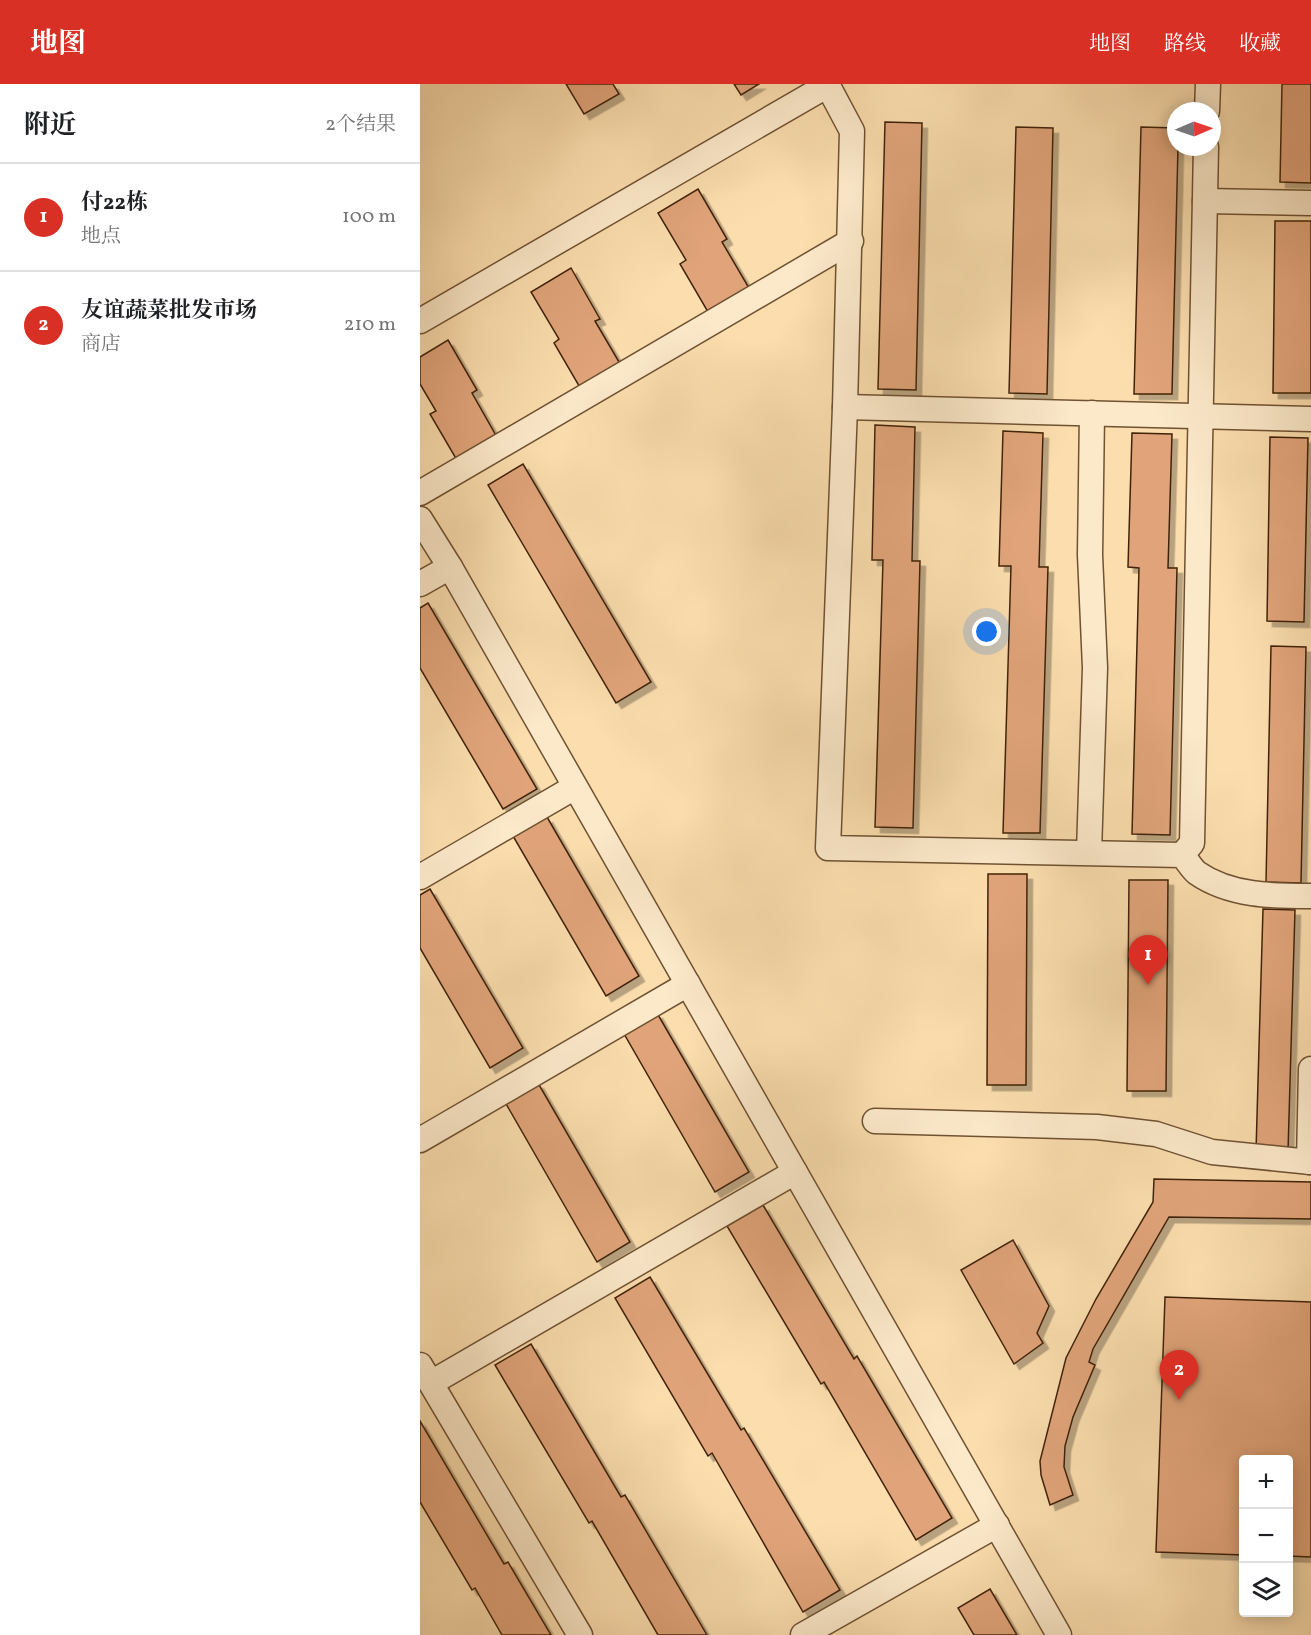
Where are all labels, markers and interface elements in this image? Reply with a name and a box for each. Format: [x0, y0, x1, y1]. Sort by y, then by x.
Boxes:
text: 地图 [30, 25, 86, 64]
text: 地图 [1089, 30, 1131, 59]
text: 路线 [1164, 30, 1206, 59]
text: 收藏 [1239, 30, 1281, 59]
north arrow [1167, 102, 1221, 156]
text: 附近 [24, 108, 76, 144]
text: 2个结果 [325, 111, 396, 139]
text: 付22栋 [81, 188, 148, 219]
text: 1 [39, 203, 48, 231]
text: 100 m [342, 203, 396, 231]
text: 地点 [81, 223, 121, 251]
text: 友谊蔬菜批发市场 [81, 296, 257, 327]
text: 2 [38, 311, 49, 339]
text: 210 m [344, 311, 396, 339]
text: 商店 [81, 331, 121, 359]
your location [972, 617, 1001, 646]
pin: 1 [1128, 936, 1168, 985]
pin: 2 [1160, 1350, 1198, 1400]
map controls [1239, 1455, 1293, 1617]
button: + [1239, 1455, 1293, 1509]
button: − [1239, 1509, 1293, 1563]
button: layers [1239, 1563, 1293, 1617]

